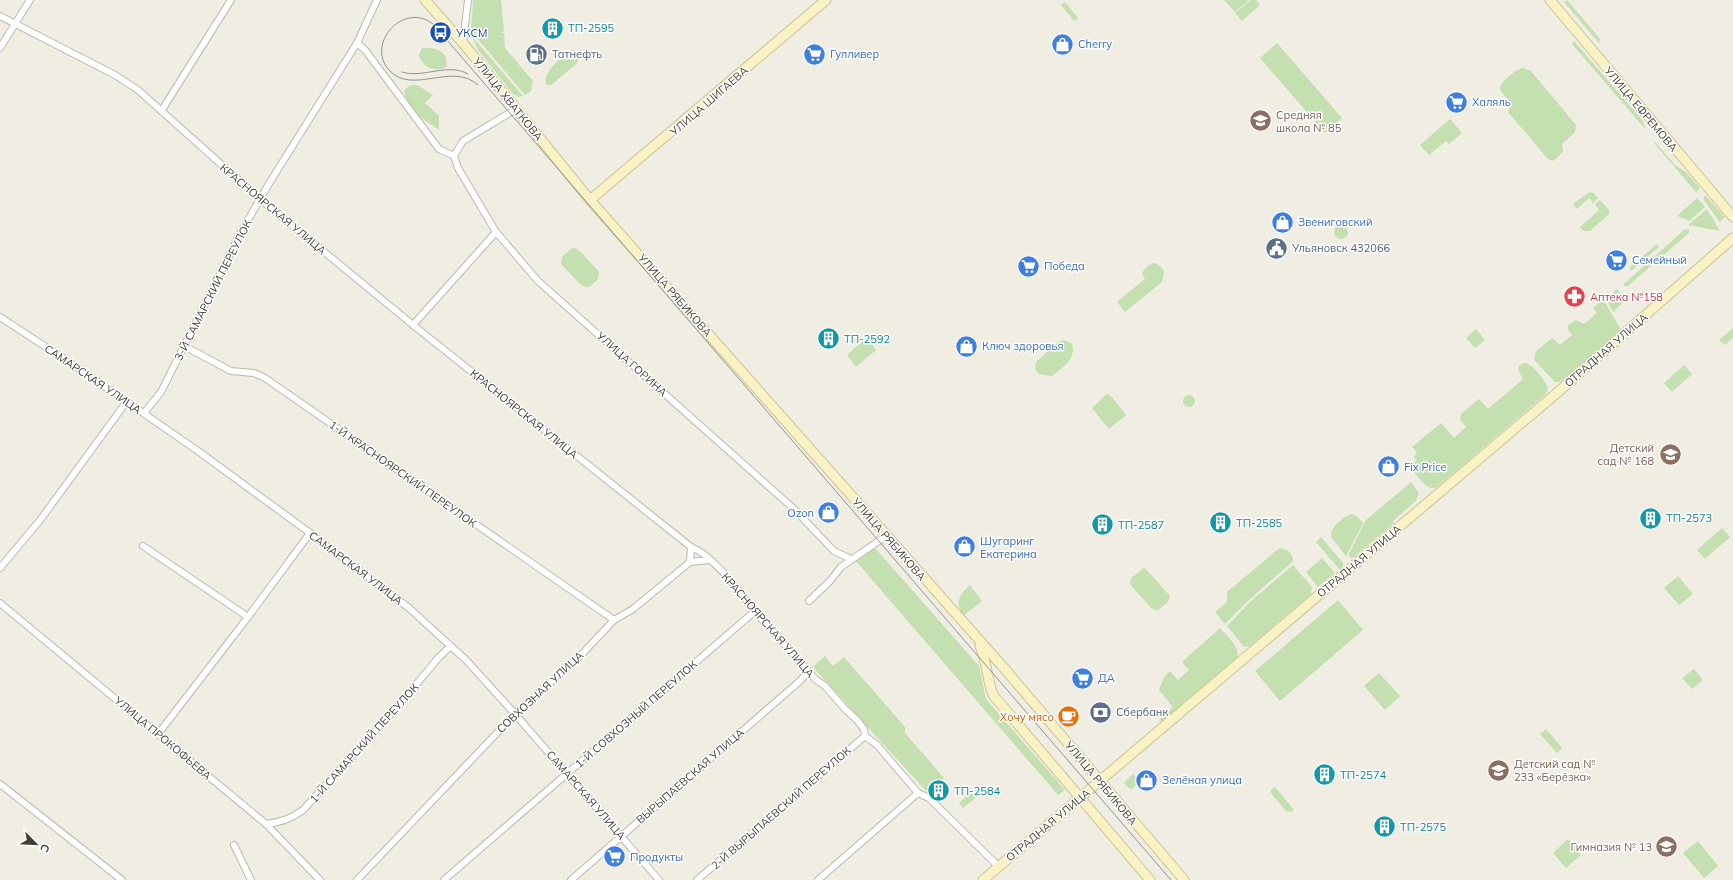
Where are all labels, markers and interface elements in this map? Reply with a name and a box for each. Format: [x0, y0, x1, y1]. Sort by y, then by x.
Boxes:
building icon: ТП-2595 [539, 15, 565, 41]
bus stop icon: УКСМ [428, 20, 454, 46]
place label: ТП-2595 [568, 21, 615, 35]
place label: УКСМ [455, 26, 487, 40]
shop icon: Cherry [1050, 31, 1076, 57]
place label: Cherry [1078, 37, 1112, 51]
fuel station icon: Татнефть [524, 41, 550, 67]
supermarket icon: Гулливер [801, 41, 827, 67]
place label: Татнефть [552, 47, 602, 61]
place label: Гулливер [830, 47, 879, 61]
street label: УЛИЦА ХВАТКОВА [469, 54, 546, 143]
street label: УЛИЦА ШИГАЕВА [666, 63, 751, 139]
street label: УЛИЦА ЕФРЕМОВА [1601, 63, 1681, 154]
supermarket icon: Халяль [1444, 89, 1470, 115]
place label: Халяль [1472, 95, 1511, 109]
school or university icon: Средняя школа № 85 [1248, 108, 1274, 134]
place label: Средняя школа № 85 [1276, 108, 1342, 135]
street label: КРАСНОЯРСКАЯ УЛИЦА [217, 160, 329, 258]
shop icon: Звениговский [1270, 209, 1296, 235]
place label: Звениговский [1298, 215, 1373, 229]
street label: 3-Й САМАРСКИЙ ПЕРЕУЛОК [171, 216, 255, 363]
public building icon: Ульяновск 432066 [1264, 235, 1290, 261]
place label: Ульяновск 432066 [1291, 241, 1391, 255]
supermarket icon: Семейный [1603, 247, 1629, 273]
street label: УЛИЦА РЯБИКОВА [635, 250, 715, 339]
supermarket icon: Победа [1016, 253, 1042, 279]
place label: Семейный [1632, 253, 1687, 267]
place label: Победа [1044, 259, 1085, 273]
pharmacy icon: Аптека №158 [1561, 284, 1587, 310]
place label: Аптека №158 [1590, 290, 1663, 304]
street label: ОТРАДНАЯ УЛИЦА [1562, 310, 1650, 390]
building icon: ТП-2592 [815, 326, 841, 352]
street label: УЛИЦА ГОРИНА [593, 328, 670, 399]
place label: ТП-2592 [844, 332, 891, 346]
shop icon: Ключ здоровья [954, 333, 980, 359]
place label: Ключ здоровья [982, 339, 1064, 353]
street label: САМАРСКАЯ УЛИЦА [42, 341, 144, 417]
street label: КРАСНОЯРСКАЯ УЛИЦА [467, 366, 581, 462]
street label: 1-Й КРАСНОЯРСКИЙ ПЕРЕУЛОК [327, 418, 480, 531]
place label: Детский сад № 168 [1598, 441, 1654, 468]
school or university icon: Детский сад № 168 [1657, 441, 1683, 467]
shop icon: Fix Price [1376, 454, 1402, 480]
place label: Fix Price [1404, 460, 1447, 474]
street label: УЛИЦА РЯБИКОВА [849, 494, 929, 583]
shop icon: Ozon [816, 500, 842, 526]
building icon: ТП-2573 [1638, 505, 1664, 531]
place label: Ozon [787, 506, 814, 520]
building icon: ТП-2585 [1208, 510, 1234, 536]
place label: ТП-2573 [1666, 511, 1712, 525]
building icon: ТП-2587 [1089, 512, 1115, 538]
place label: ТП-2585 [1236, 516, 1283, 530]
place label: ТП-2587 [1118, 518, 1164, 532]
street label: ОТРАДНАЯ УЛИЦА [1314, 522, 1404, 600]
street label: САМАРСКАЯ УЛИЦА [306, 528, 406, 608]
shop icon: Шугаринг Екатерина [951, 534, 977, 560]
place label: Шугаринг Екатерина [980, 534, 1037, 561]
street label: КРАСНОЯРСКАЯ УЛИЦА [719, 570, 817, 680]
street label: СОВХОЗНАЯ УЛИЦА [494, 648, 586, 736]
street label: 1-Й СОВХОЗНЫЙ ПЕРЕУЛОК [572, 657, 700, 771]
supermarket icon: ДА [1070, 665, 1096, 691]
place label: ДА [1098, 671, 1115, 685]
street label: 1-Й САМАРСКИЙ ПЕРЕУЛОК [306, 680, 422, 806]
street label: УЛИЦА ПРОКОФЬЕВА [111, 693, 214, 783]
bank icon: Сбербанк [1087, 699, 1113, 725]
cafe icon: Хочу мясо [1056, 704, 1082, 730]
place label: Сбербанк [1116, 705, 1168, 719]
place label: Хочу мясо [1000, 710, 1054, 724]
street label: ВЫРЫПАЕВСКАЯ УЛИЦА [633, 725, 747, 827]
street label: УЛИЦА РЯБИКОВА [1061, 737, 1140, 828]
street label: 2-Й ВЫРЫПАЕВСКИЙ ПЕРЕУЛОК [708, 743, 854, 873]
street label: САМАРСКАЯ УЛИЦА [543, 747, 629, 843]
school or university icon: Детский сад № 233 «Берёзка» [1486, 757, 1512, 783]
place label: Детский сад № 233 «Берёзка» [1514, 757, 1595, 784]
building icon: ТП-2574 [1312, 762, 1338, 788]
shop icon: Зелёная улица [1134, 767, 1160, 793]
place label: ТП-2574 [1340, 768, 1387, 782]
place label: Зелёная улица [1162, 773, 1242, 787]
building icon: ТП-2584 [926, 778, 952, 804]
place label: ТП-2584 [954, 784, 1001, 798]
street label: ОТРАДНАЯ УЛИЦА [1003, 786, 1093, 864]
building icon: ТП-2575 [1371, 814, 1397, 840]
place label: ТП-2575 [1400, 820, 1447, 834]
north arrow [16, 824, 56, 864]
school or university icon: Гимназия № 13 [1654, 834, 1680, 860]
place label: Гимназия № 13 [1570, 840, 1652, 854]
text: С [37, 842, 53, 855]
supermarket icon: Продукты [602, 844, 628, 870]
place label: Продукты [630, 850, 683, 864]

